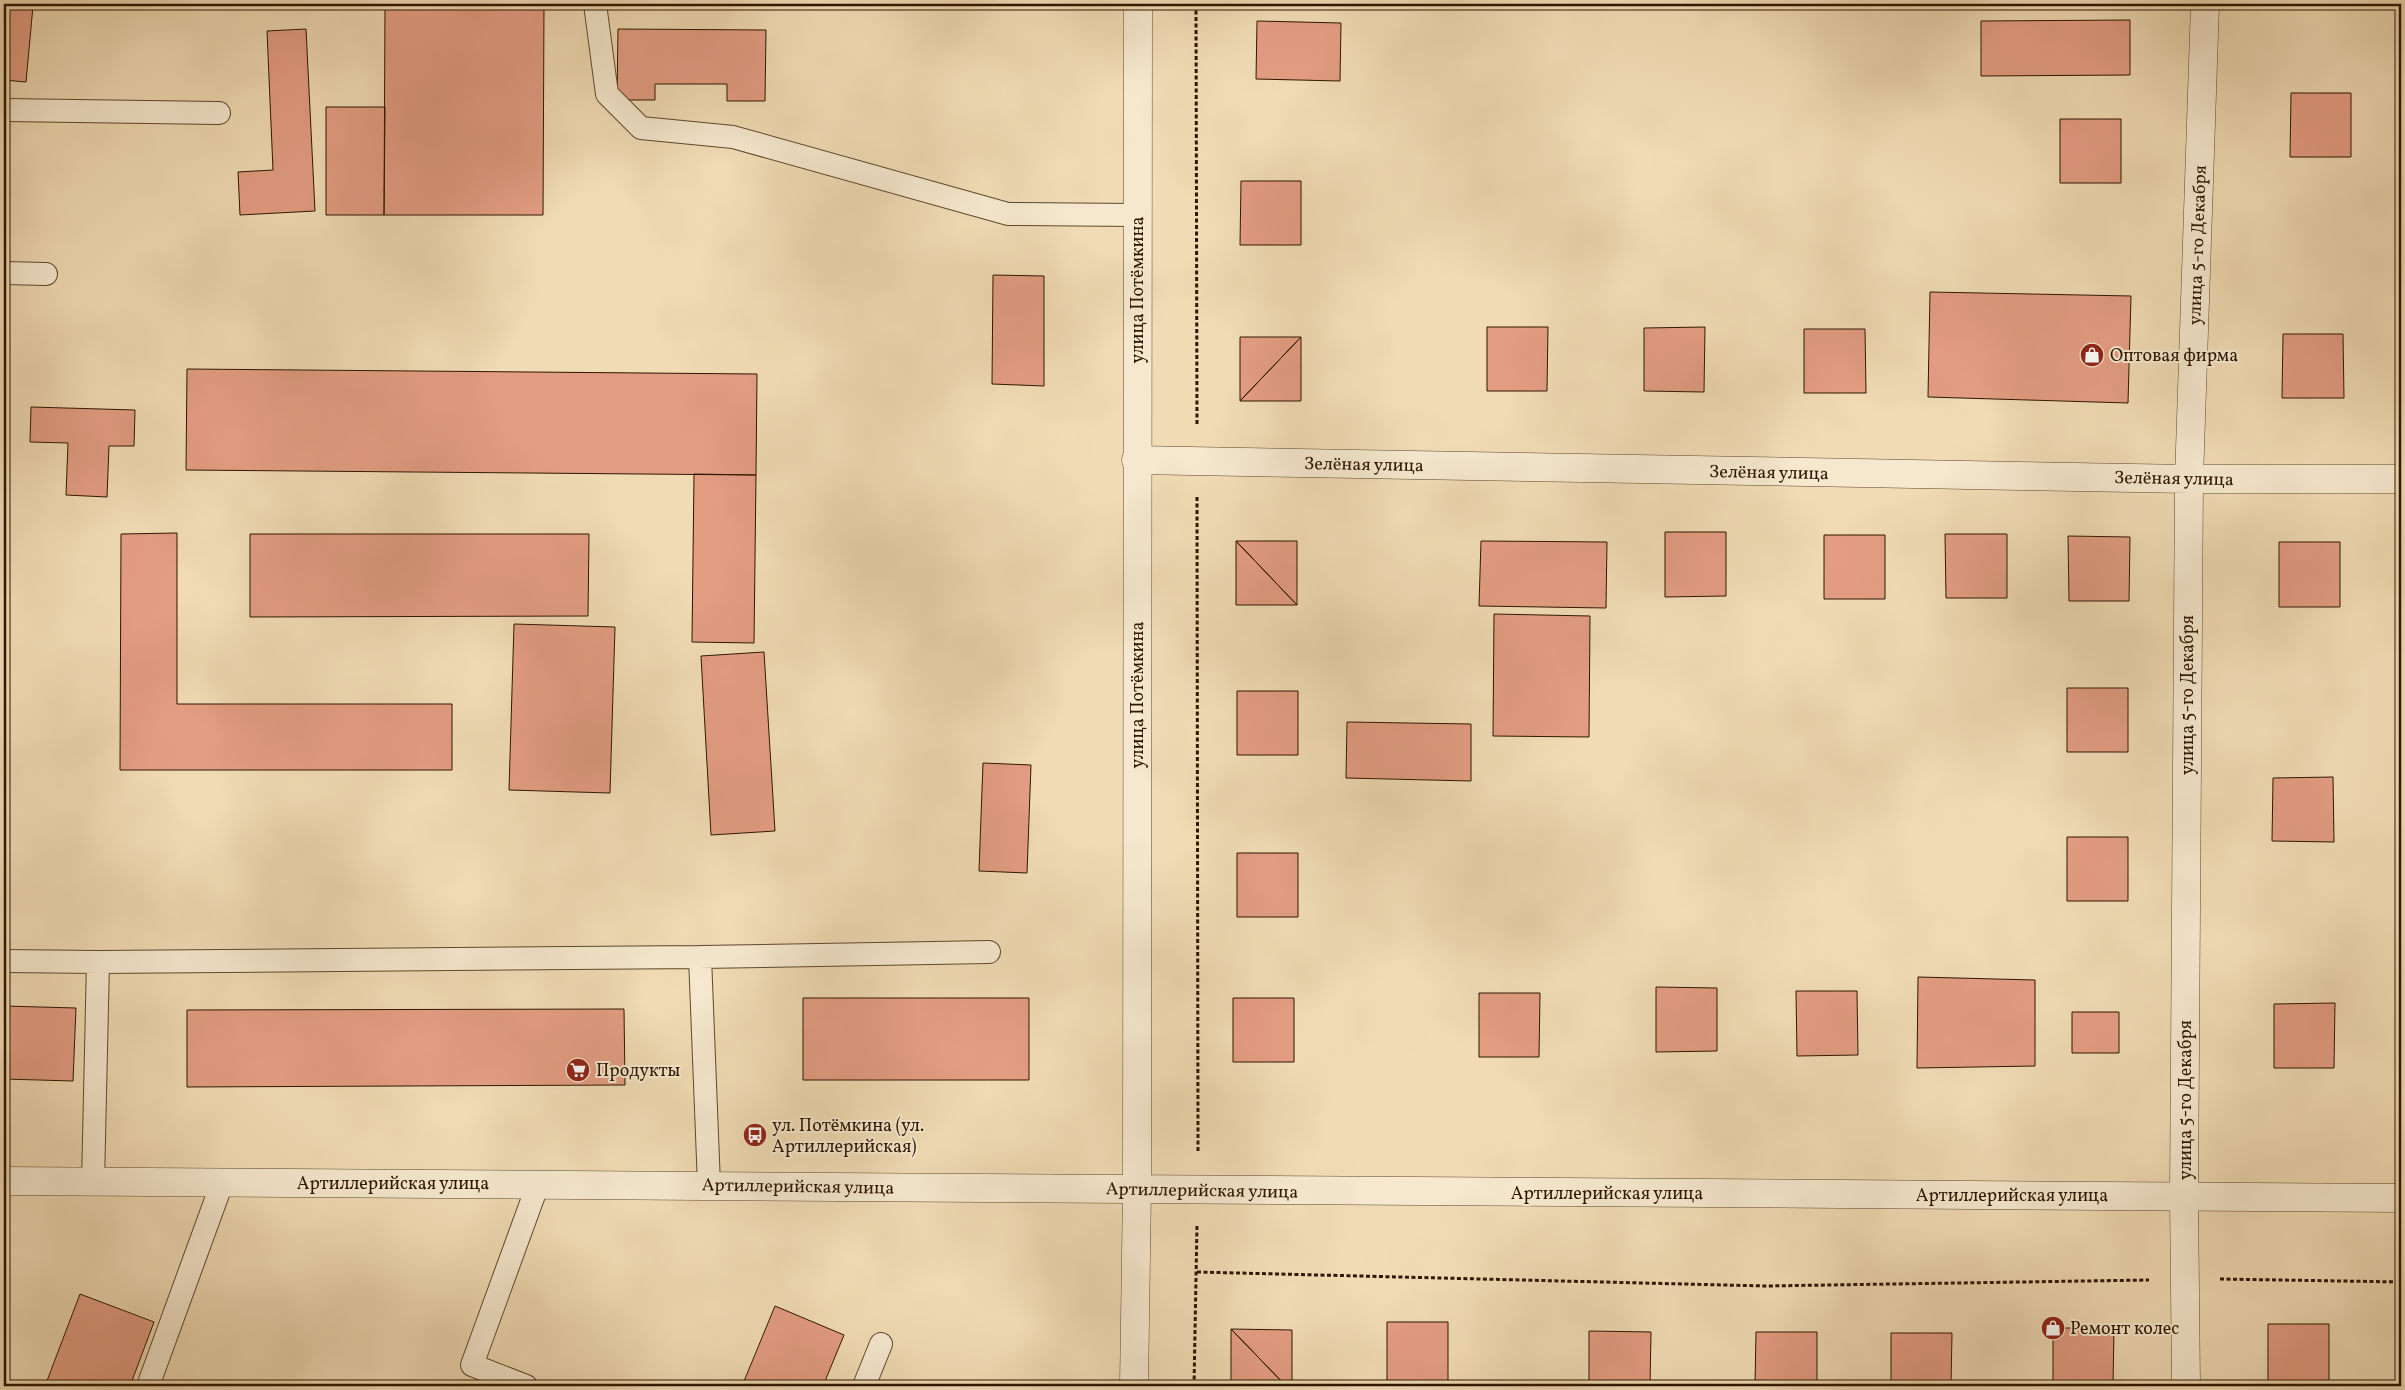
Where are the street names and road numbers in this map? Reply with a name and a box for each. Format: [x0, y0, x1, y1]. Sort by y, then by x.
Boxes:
street label: улица 5-го Декабря [2183, 165, 2214, 325]
street label: улица Потёмкина [1126, 217, 1151, 363]
street label: Зелёная улица [1304, 452, 1424, 479]
street label: Зелёная улица [1709, 460, 1829, 487]
street label: Зелёная улица [2114, 466, 2234, 493]
street label: улица 5-го Декабря [2176, 615, 2201, 775]
street label: улица Потёмкина [1126, 622, 1151, 768]
street label: улица 5-го Декабря [2174, 1020, 2199, 1180]
street label: Артиллерийская улица [297, 1172, 489, 1197]
street label: Артиллерийская улица [702, 1173, 894, 1202]
street label: Артиллерийская улица [1106, 1177, 1298, 1206]
street label: Артиллерийская улица [1511, 1182, 1703, 1207]
street label: Артиллерийская улица [1916, 1184, 2108, 1209]

